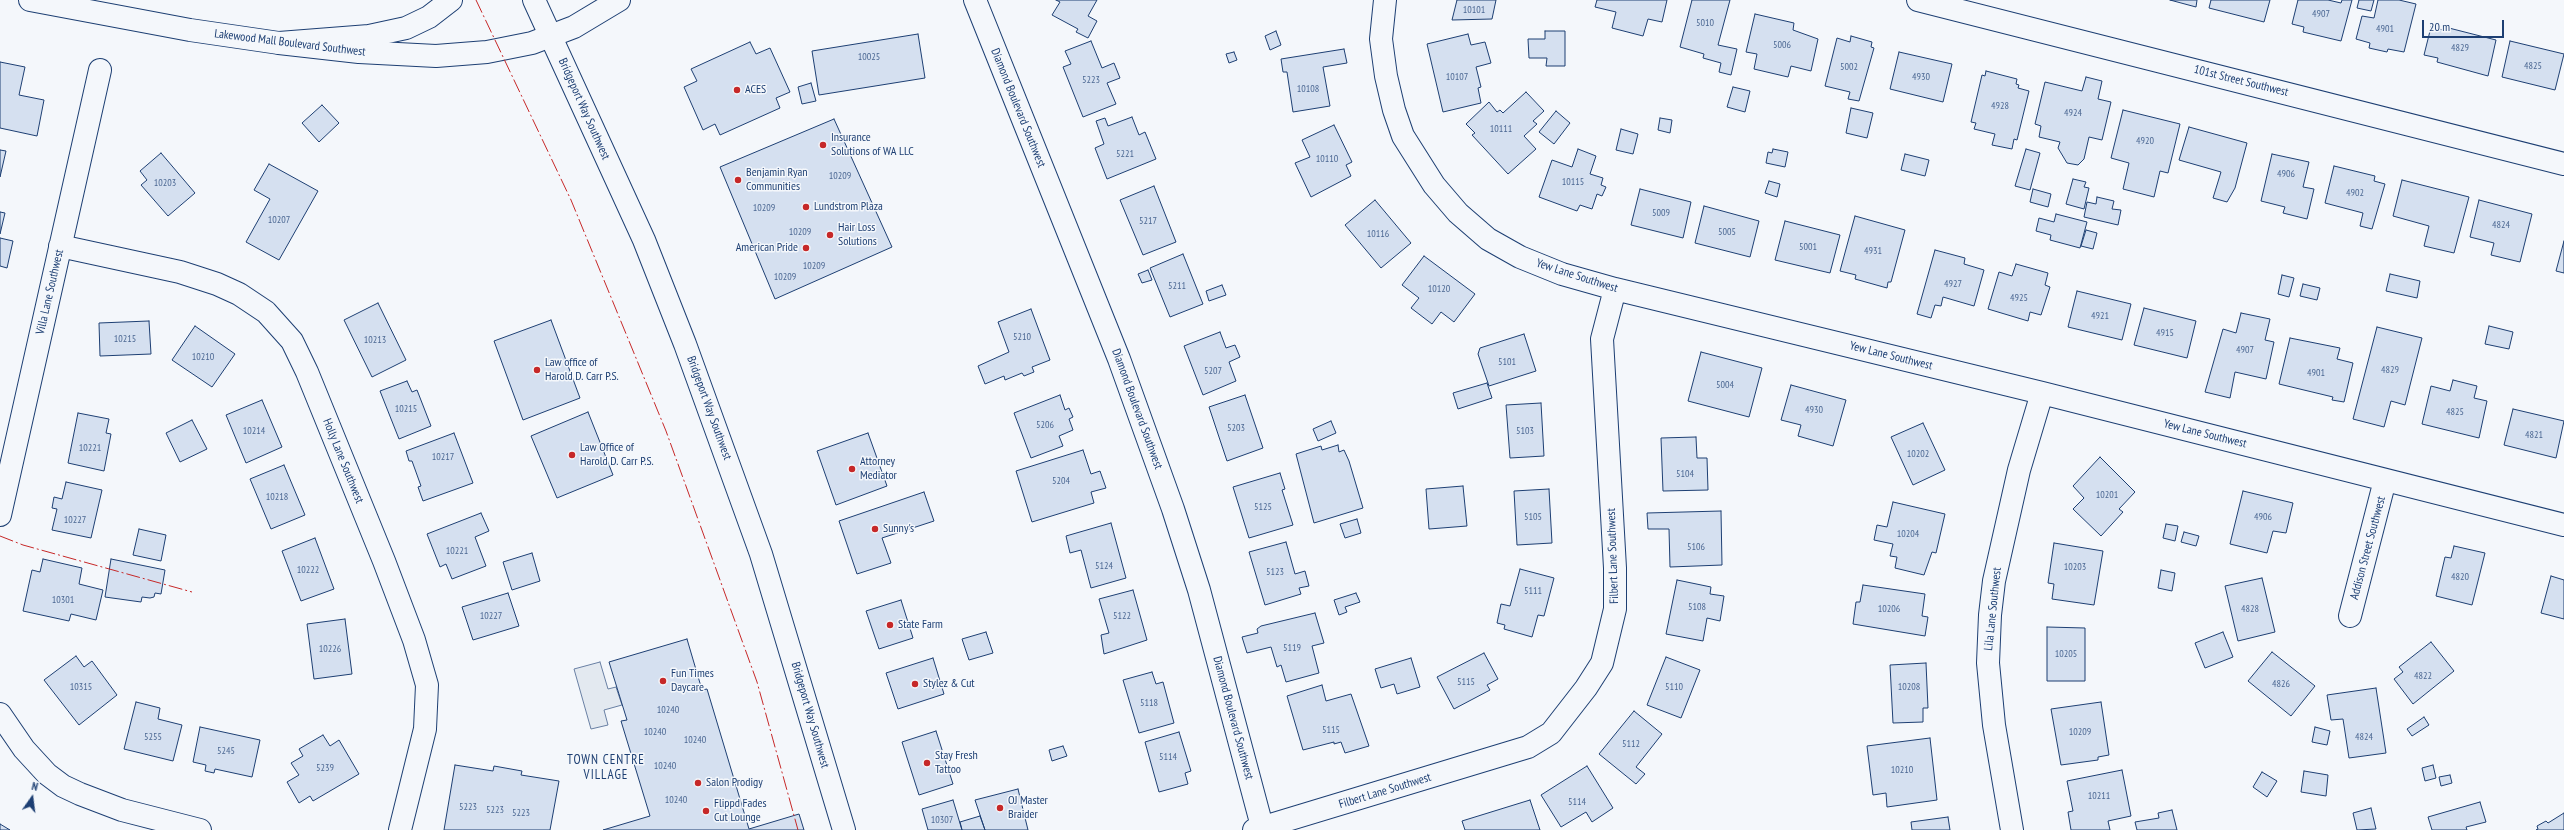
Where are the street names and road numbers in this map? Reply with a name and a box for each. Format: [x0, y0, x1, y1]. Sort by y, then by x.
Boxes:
street label: Lakewood Mall Boulevard Southwest [214, 27, 366, 59]
street label: Diamond Boulevard Southwest [988, 46, 1048, 170]
street label: Bridgeport Way Southwest [555, 56, 613, 162]
street label: 101st Street Southwest [2192, 62, 2290, 100]
street label: Villa Lane Southwest [33, 248, 67, 336]
street label: Yew Lane Southwest [1534, 256, 1620, 296]
street label: Yew Lane Southwest [1848, 339, 1934, 373]
street label: Diamond Boulevard Southwest [1108, 347, 1166, 471]
street label: Bridgeport Way Southwest [683, 354, 735, 462]
street label: Holly Lane Southwest [319, 417, 367, 505]
street label: Yew Lane Southwest [2162, 417, 2248, 451]
street label: Addison Street Southwest [2347, 495, 2389, 601]
street label: Filbert Lane Southwest [1604, 508, 1622, 604]
street label: Lila Lane Southwest [1981, 567, 2005, 651]
street label: Diamond Boulevard Southwest [1210, 655, 1256, 781]
street label: Bridgeport Way Southwest [788, 660, 832, 770]
street label: Filbert Lane Southwest [1337, 770, 1433, 812]

